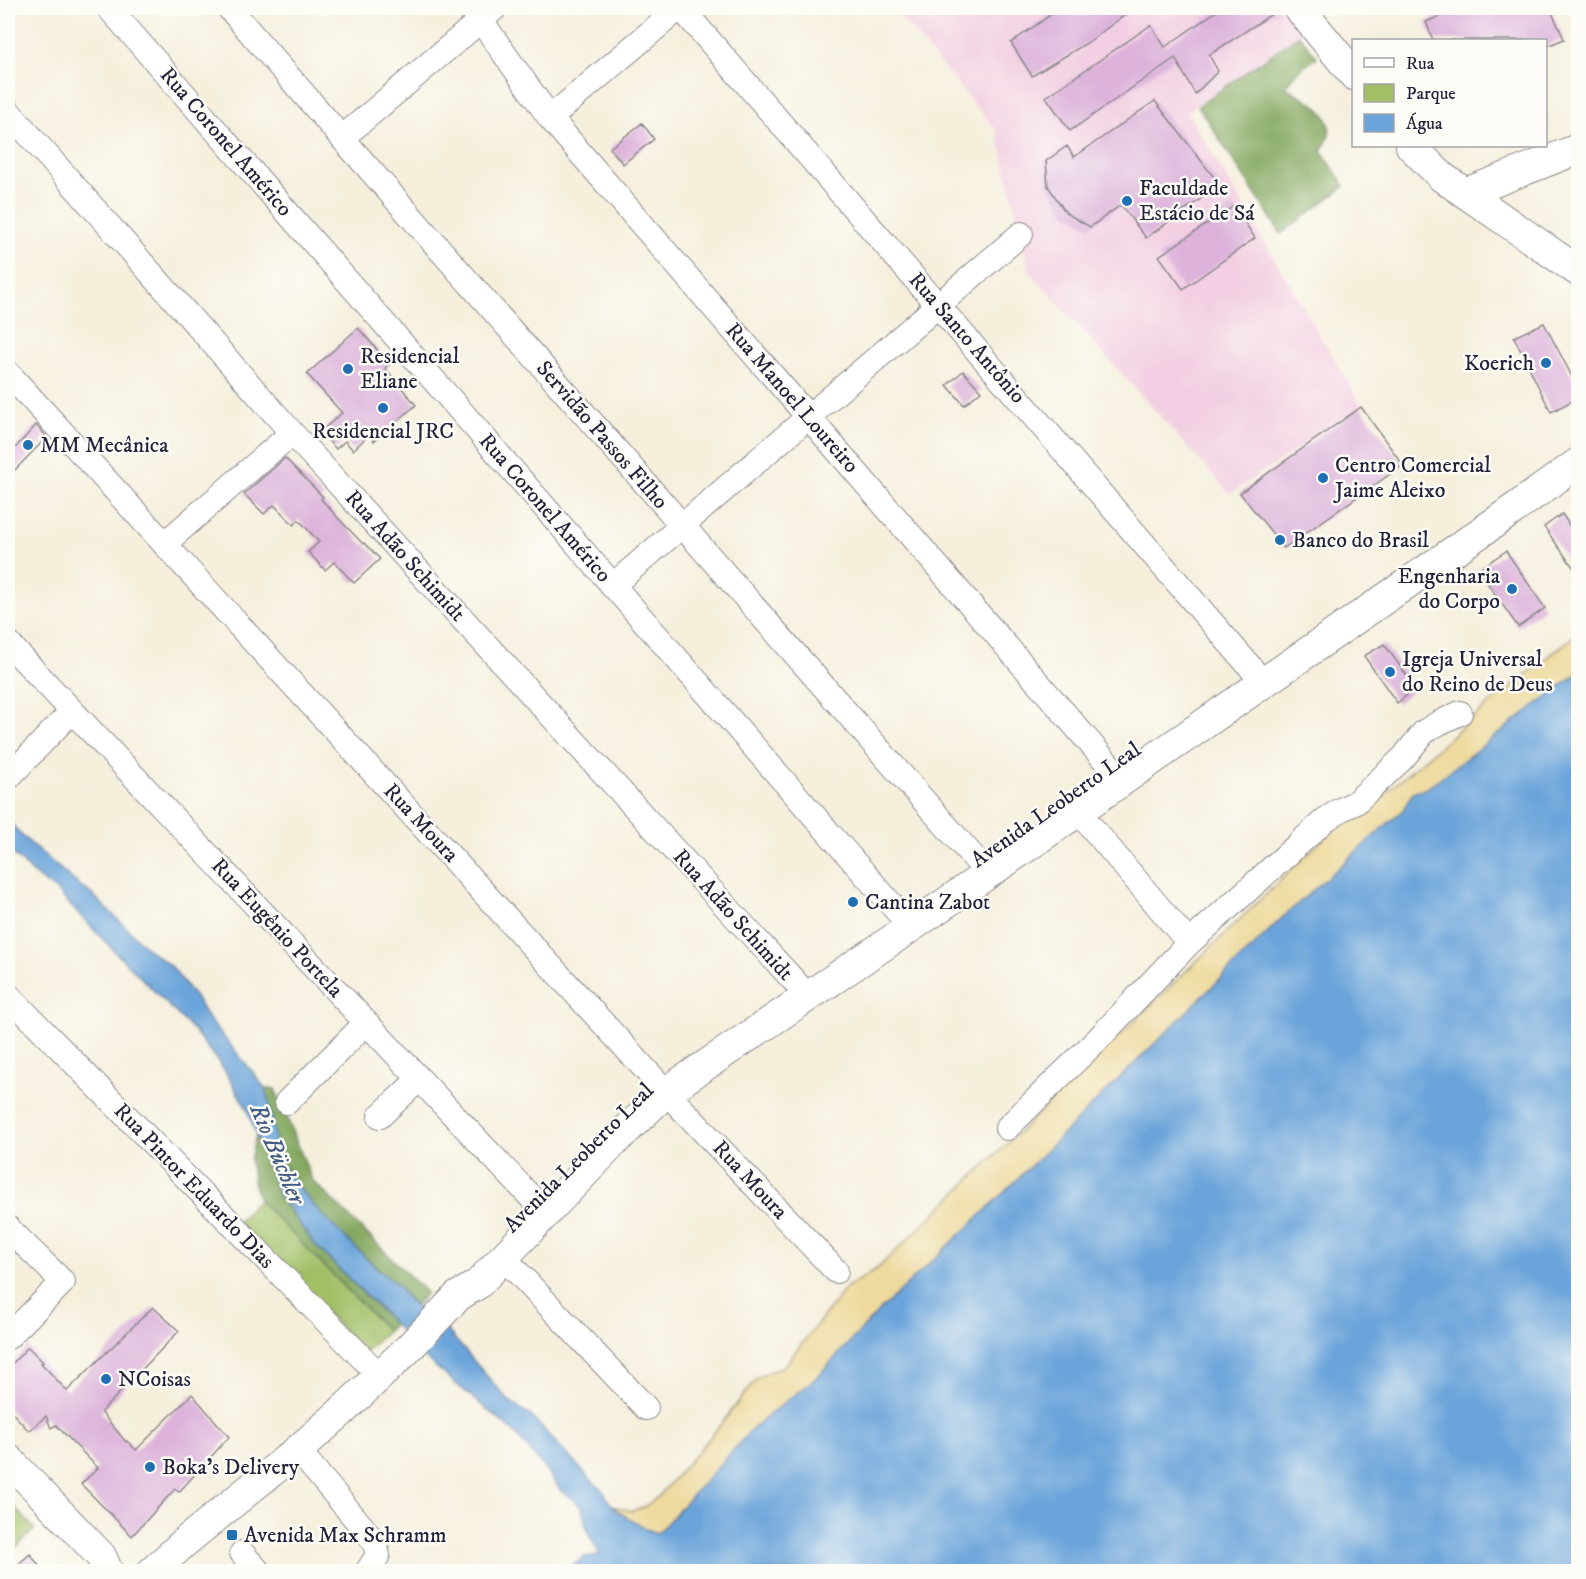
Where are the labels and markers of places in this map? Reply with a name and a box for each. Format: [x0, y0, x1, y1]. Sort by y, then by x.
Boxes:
place label: Faculdade Estácio de Sá [1139, 175, 1255, 227]
marker: Faculdade Estácio de Sá [1120, 194, 1134, 208]
place label: Residencial Eliane [360, 343, 460, 395]
place label: Koerich [1464, 350, 1534, 377]
marker: Koerich [1539, 356, 1553, 370]
marker: Residencial Eliane [341, 362, 355, 376]
marker: Residencial JRC [376, 401, 390, 415]
place label: Residencial JRC [312, 418, 454, 445]
place label: MM Mecânica [40, 432, 169, 459]
marker: MM Mecânica [21, 438, 35, 452]
place label: Centro Comercial Jaime Aleixo [1333, 452, 1491, 504]
marker: Centro Comercial Jaime Aleixo [1316, 471, 1330, 485]
place label: Banco do Brasil [1292, 527, 1429, 554]
marker: Banco do Brasil [1273, 533, 1287, 547]
place label: Engenharia do Corpo [1398, 563, 1501, 615]
marker: Engenharia do Corpo [1505, 582, 1519, 596]
place label: Igreja Universal do Reino de Deus [1402, 646, 1553, 698]
marker: Igreja Universal do Reino de Deus [1383, 665, 1397, 679]
place label: Cantina Zabot [865, 889, 990, 916]
marker: Cantina Zabot [846, 895, 860, 909]
place label: NCoisas [118, 1366, 191, 1393]
marker: NCoisas [99, 1372, 113, 1386]
place label: Boka's Delivery [162, 1454, 300, 1481]
marker: Boka's Delivery [143, 1460, 157, 1474]
place label: Avenida Max Schramm [244, 1522, 447, 1549]
marker: Avenida Max Schramm [225, 1528, 239, 1542]

